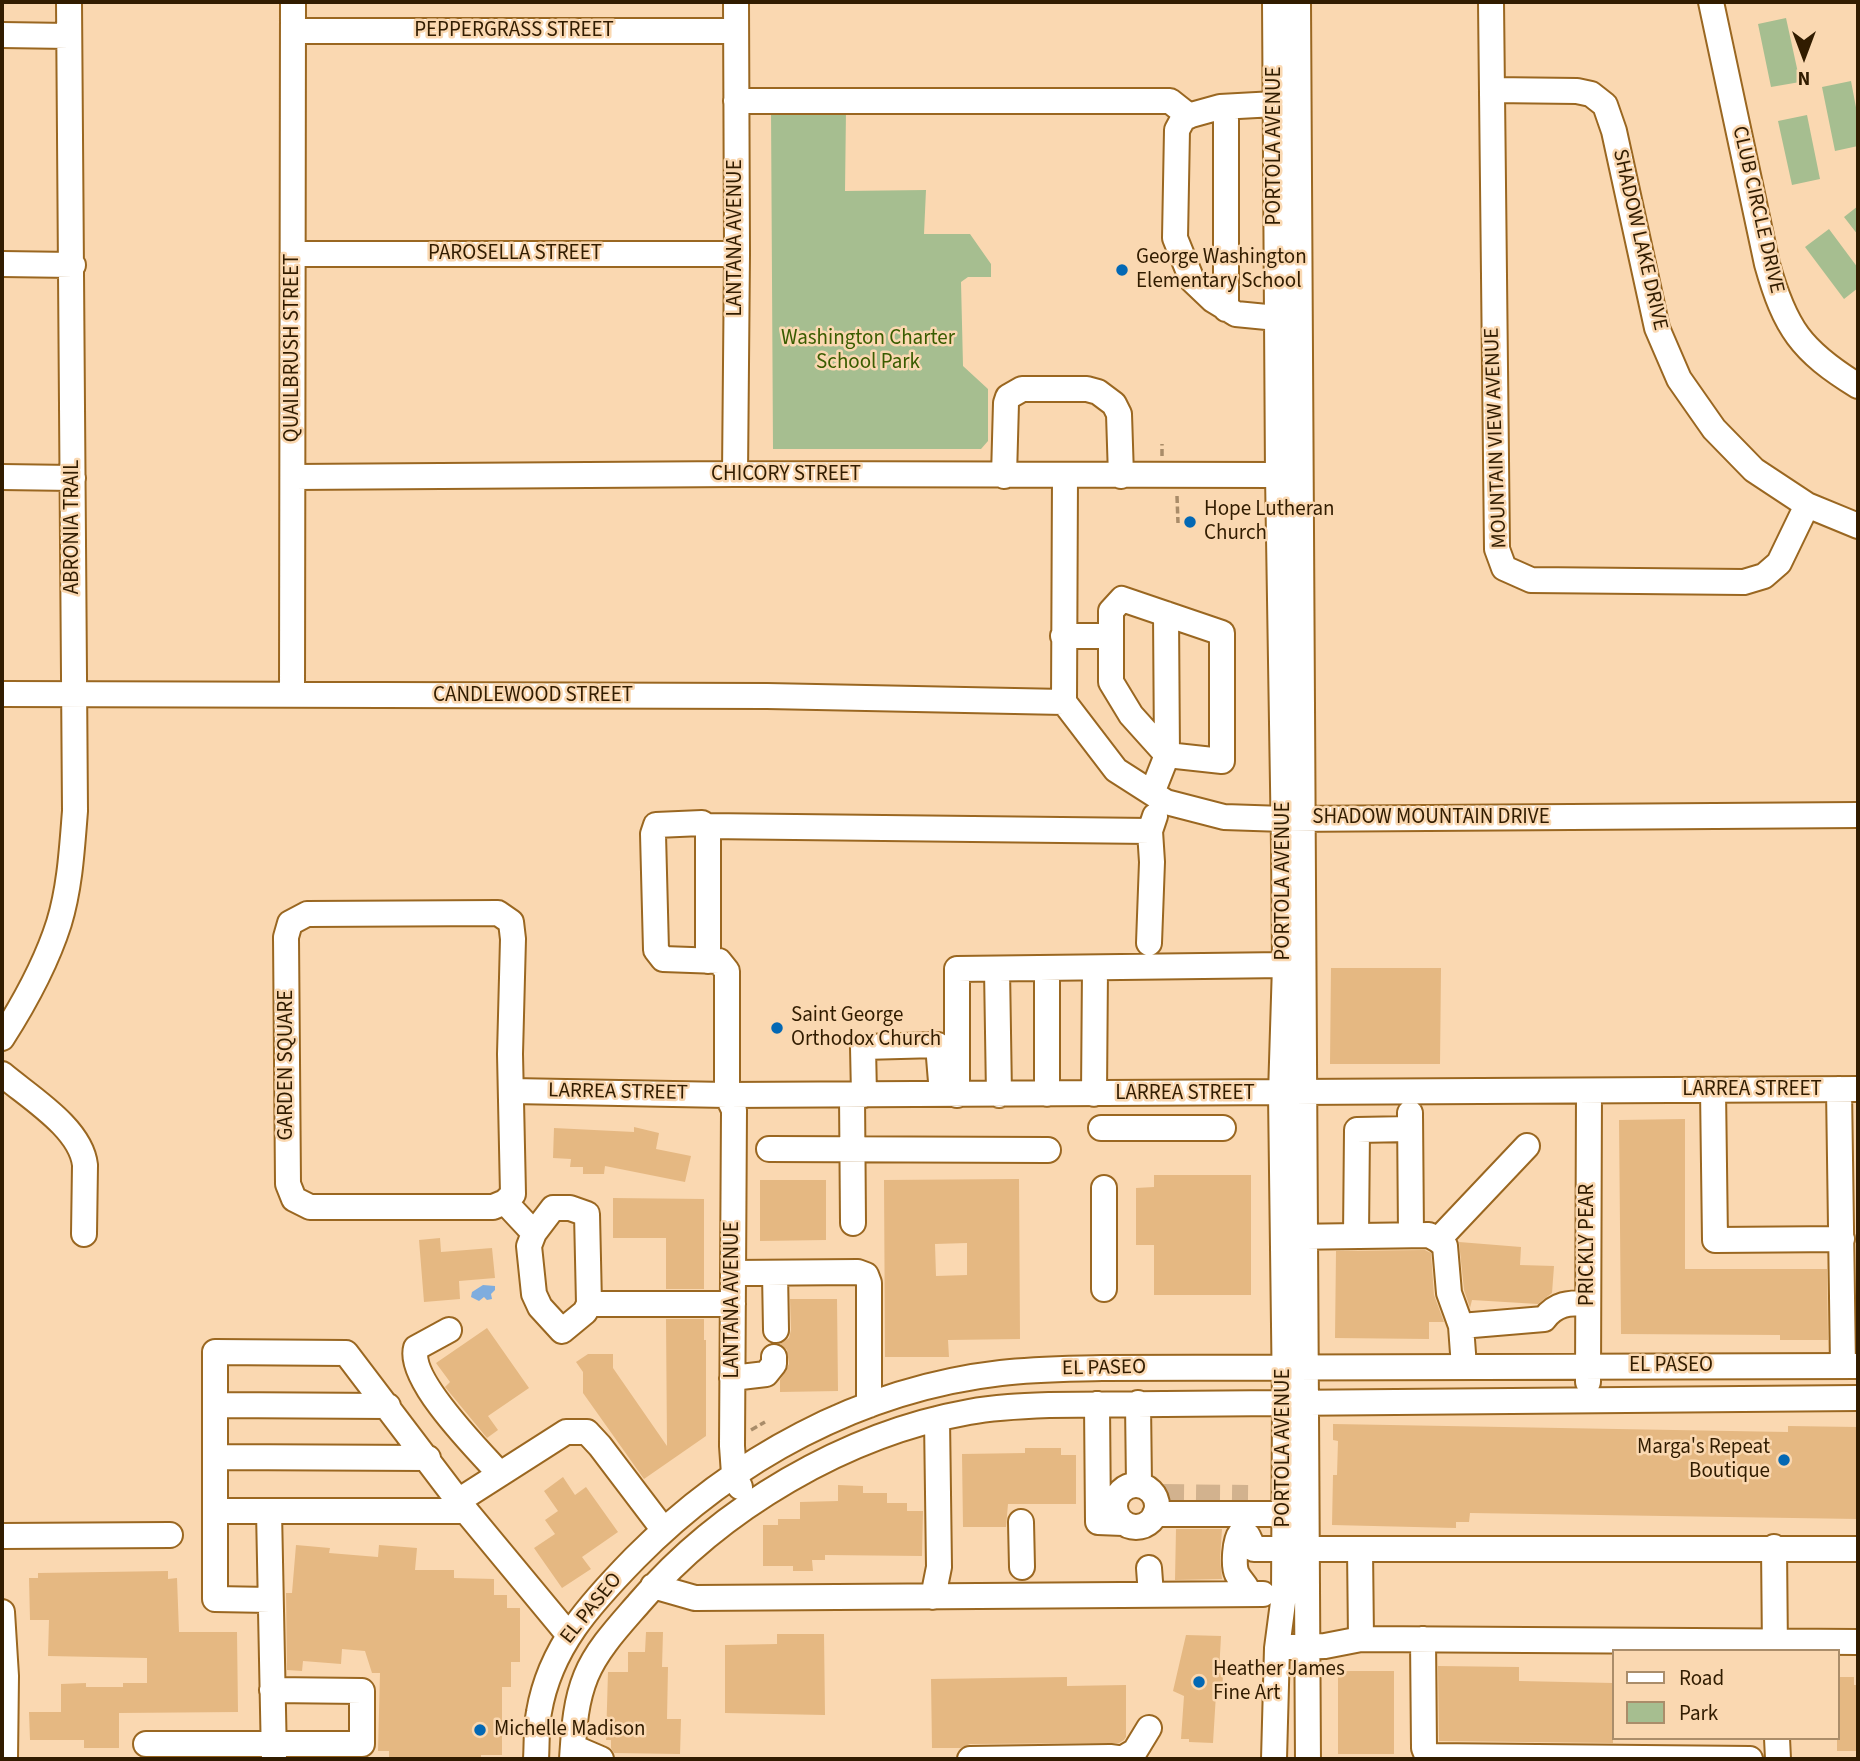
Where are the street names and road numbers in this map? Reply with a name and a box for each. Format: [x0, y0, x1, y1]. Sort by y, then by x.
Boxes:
street label: PEPPERGRASS STREET [414, 18, 614, 44]
street label: PORTOLA AVENUE [1262, 66, 1288, 226]
street label: CLUB CIRCLE DRIVE [1726, 124, 1788, 296]
street label: SHADOW LAKE DRIVE [1606, 147, 1672, 333]
street label: LANTANA AVENUE [723, 159, 749, 317]
street label: PAROSELLA STREET [428, 241, 602, 267]
street label: QUAILBRUSH STREET [280, 254, 306, 442]
street label: MOUNTAIN VIEW AVENUE [1481, 327, 1513, 549]
street label: ABRONIA TRAIL [60, 460, 86, 594]
street label: CHICORY STREET [711, 462, 861, 488]
street label: CANDLEWOOD STREET [433, 683, 633, 709]
street label: PORTOLA AVENUE [1271, 801, 1297, 961]
street label: SHADOW MOUNTAIN DRIVE [1312, 805, 1550, 831]
street label: GARDEN SQUARE [274, 990, 300, 1140]
street label: LARREA STREET [1682, 1077, 1822, 1103]
street label: LARREA STREET [548, 1079, 688, 1107]
street label: LARREA STREET [1115, 1081, 1255, 1107]
street label: PRICKLY PEAR [1575, 1184, 1601, 1306]
street label: LANTANA AVENUE [720, 1221, 746, 1379]
street label: EL PASEO [1629, 1353, 1713, 1379]
street label: EL PASEO [1062, 1356, 1146, 1382]
street label: PORTOLA AVENUE [1271, 1368, 1297, 1528]
street label: EL PASEO [556, 1568, 628, 1650]

